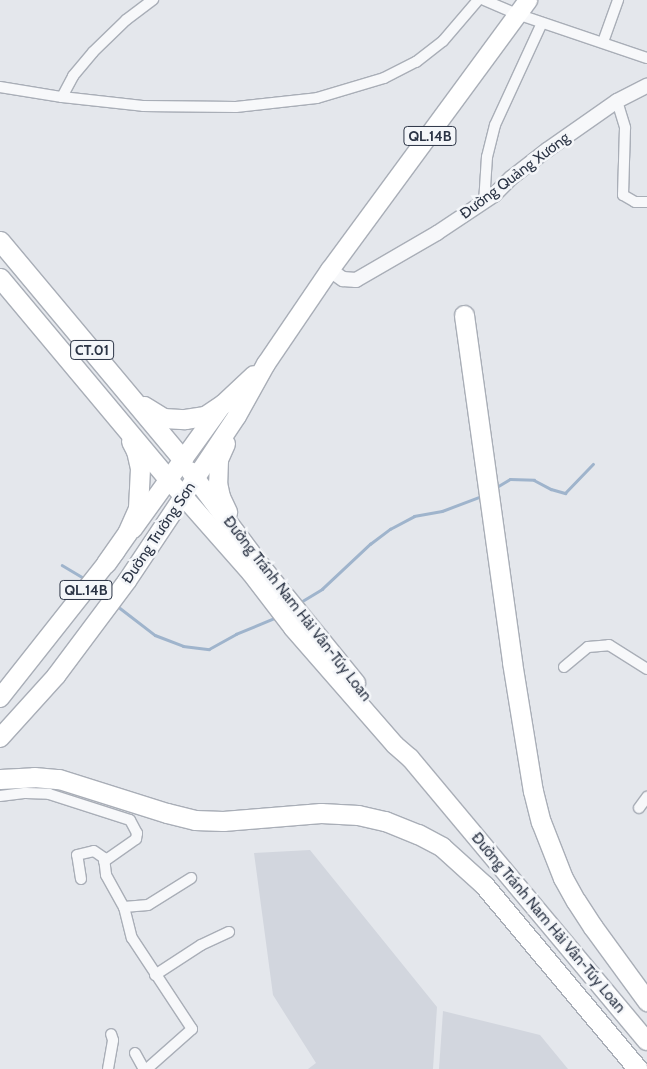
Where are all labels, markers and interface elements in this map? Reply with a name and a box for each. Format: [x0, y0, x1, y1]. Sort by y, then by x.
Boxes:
road number: QL.14B [402, 124, 458, 148]
street label: Đường Quảng Xương [457, 129, 573, 223]
road number: CT.01 [70, 338, 114, 362]
street label: Đường Trường Sơn [118, 479, 200, 587]
street label: Đường Tránh Nam Hải Vân-Túy Loan [219, 513, 375, 705]
road number: QL.14B [58, 578, 114, 602]
street label: Đường Tránh Nam Hải Vân-Túy Loan [467, 829, 629, 1017]

